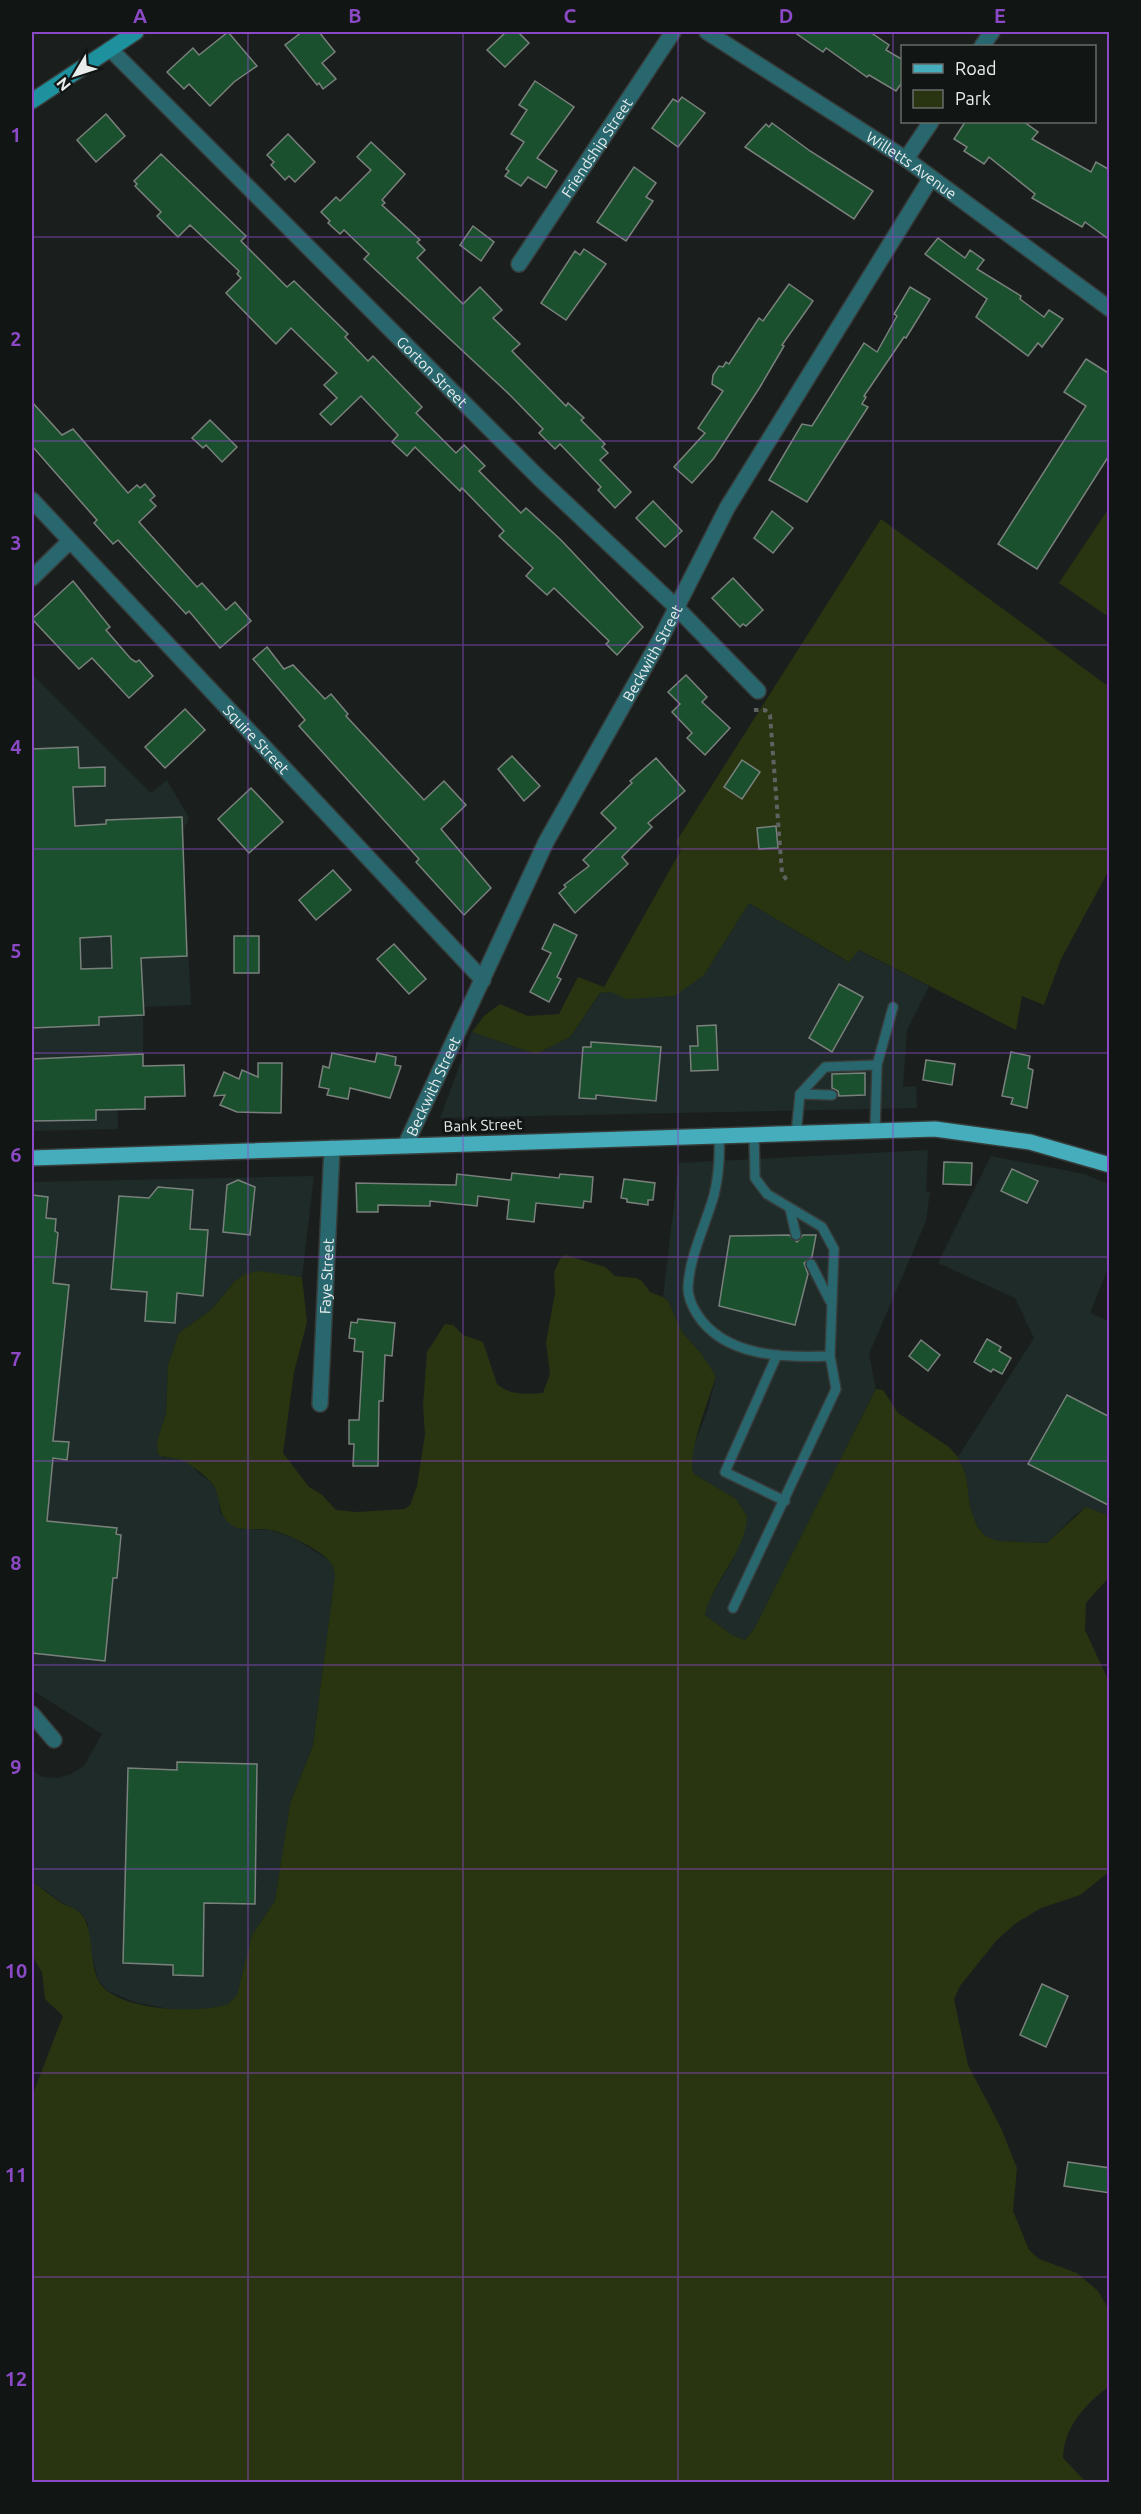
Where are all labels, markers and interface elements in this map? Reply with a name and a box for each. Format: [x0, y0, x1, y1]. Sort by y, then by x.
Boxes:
text: A [133, 4, 147, 27]
text: B [348, 4, 362, 27]
text: C [564, 4, 577, 27]
text: D [779, 4, 793, 27]
text: E [994, 4, 1006, 27]
north arrow [45, 45, 105, 105]
legend [901, 45, 1096, 123]
text: Road [955, 58, 997, 78]
text: N [53, 74, 74, 95]
text: Park [955, 88, 991, 108]
street label: Friendship Street [557, 94, 636, 200]
text: 1 [10, 123, 22, 146]
street label: Willetts Avenue [863, 127, 960, 202]
text: 2 [10, 327, 22, 350]
street label: Gorton Street [394, 333, 471, 410]
text: 3 [10, 531, 22, 554]
street label: Beckwith Street [619, 602, 685, 704]
street label: Squire Street [220, 701, 293, 777]
text: 4 [10, 735, 22, 758]
text: 5 [10, 939, 22, 962]
street label: Beckwith Street [402, 1034, 463, 1138]
street label: Bank Street [443, 1115, 523, 1135]
text: 6 [10, 1143, 22, 1166]
street label: Faye Street [316, 1238, 336, 1314]
text: 7 [10, 1347, 22, 1370]
text: 8 [10, 1551, 22, 1574]
text: 9 [10, 1755, 22, 1778]
text: 10 [5, 1959, 27, 1982]
text: 11 [5, 2163, 27, 2186]
text: 12 [5, 2367, 27, 2390]

